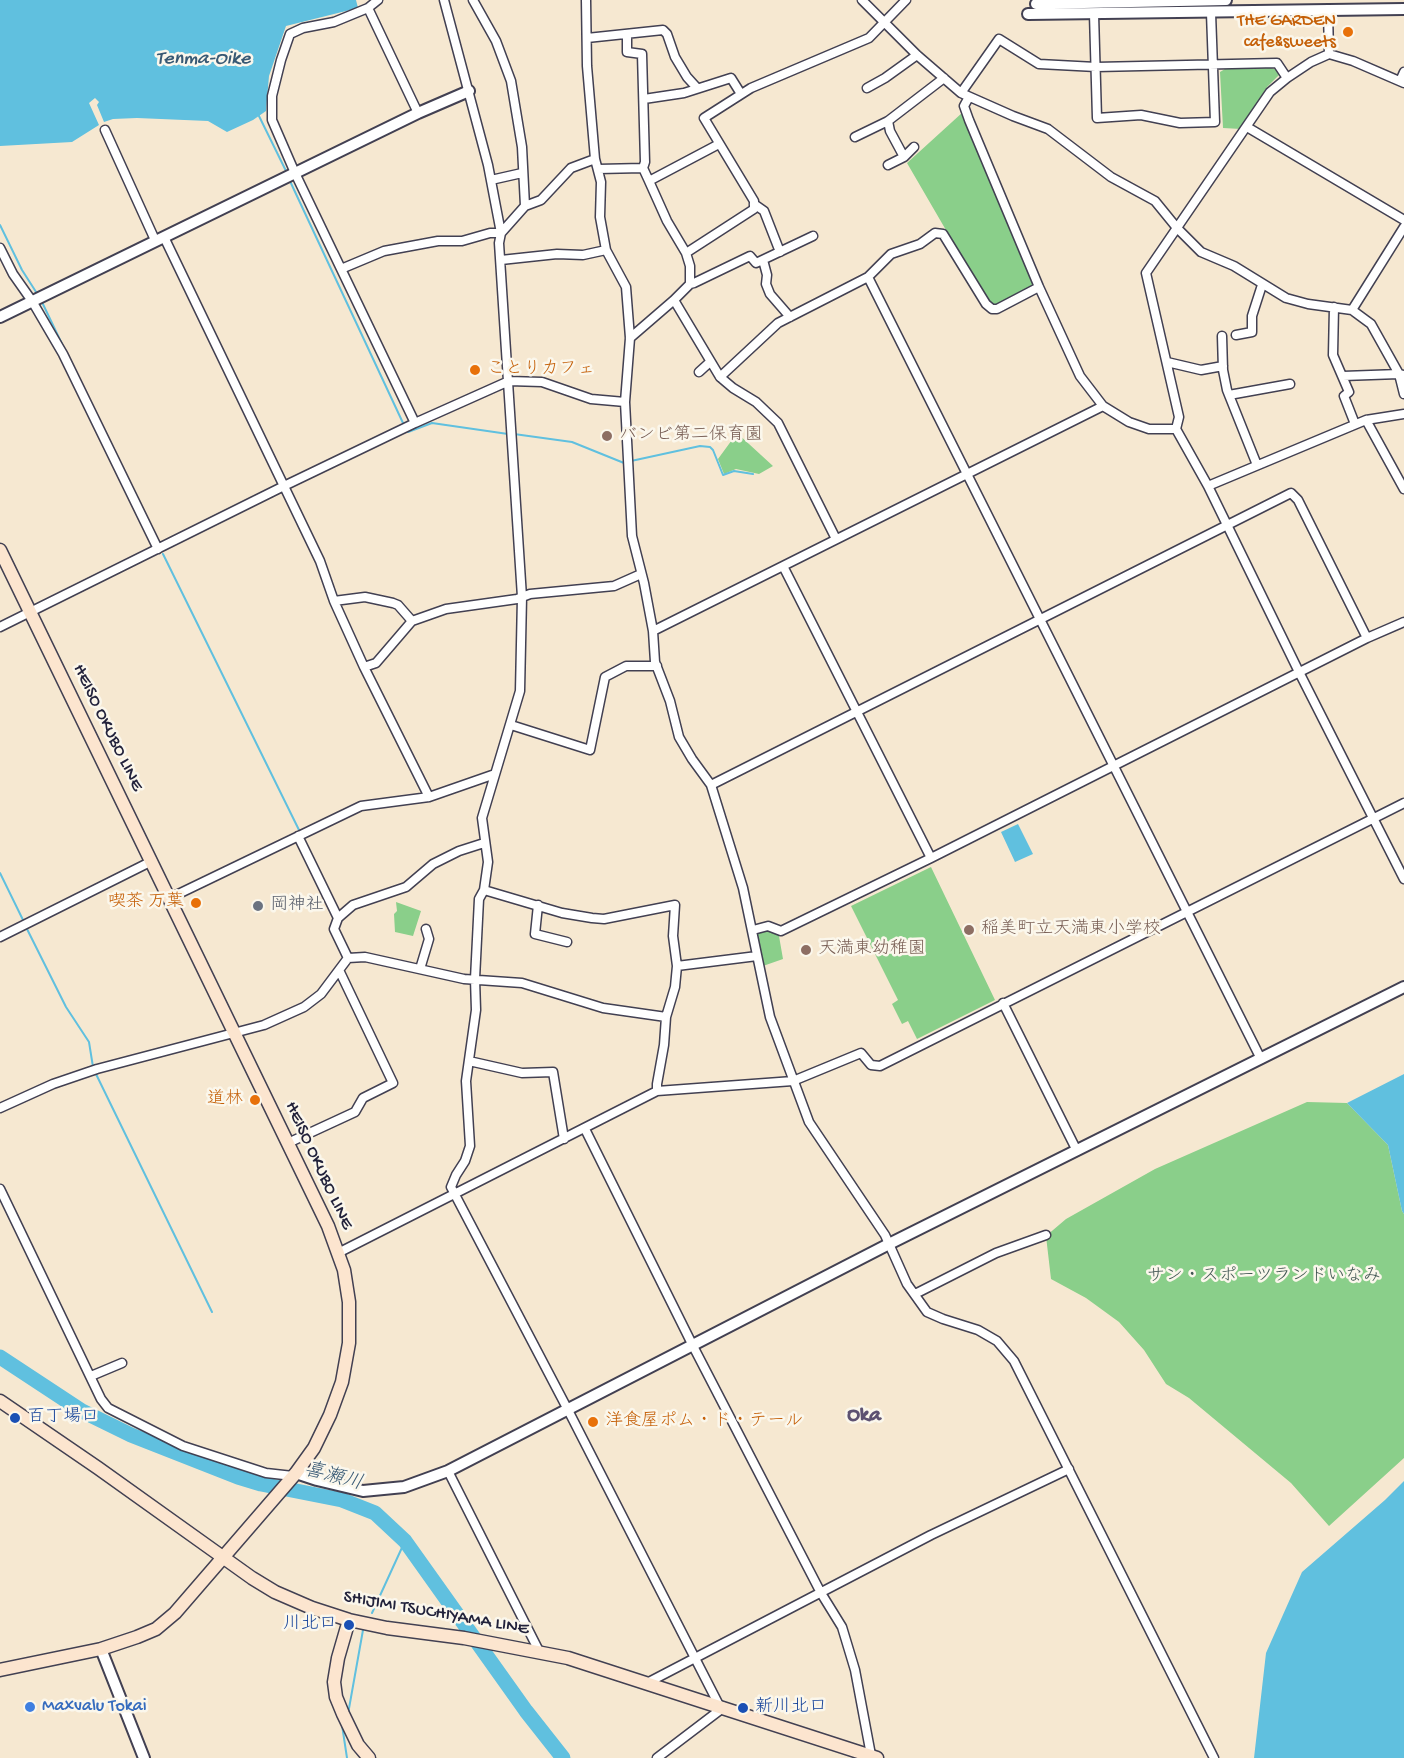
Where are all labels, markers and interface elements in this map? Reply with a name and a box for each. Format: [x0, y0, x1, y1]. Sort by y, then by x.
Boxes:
place label: THE GARDEN cafe&sweets [1237, 11, 1336, 54]
marker: THE GARDEN cafe&sweets [1341, 25, 1355, 39]
water label: Tenma-Oike [156, 48, 250, 72]
place label: ことりカフェ [487, 359, 595, 381]
marker: ことりカフェ [468, 363, 482, 377]
place label: バンビ第二保育園 [619, 425, 763, 447]
marker: バンビ第二保育園 [600, 429, 614, 443]
street label: HEISO OKUBO LINE [67, 661, 147, 795]
place label: 喫茶 万葉 [108, 892, 184, 914]
place label: 岡神社 [270, 895, 324, 917]
marker: 喫茶 万葉 [189, 896, 203, 910]
marker: 岡神社 [251, 899, 265, 913]
place label: 稲美町立天満東小学校 [981, 919, 1161, 941]
marker: 稲美町立天満東小学校 [962, 923, 976, 937]
place label: 天満東幼稚園 [818, 939, 926, 961]
marker: 天満東幼稚園 [799, 943, 813, 957]
place label: 道林 [207, 1089, 243, 1111]
marker: 道林 [248, 1093, 262, 1107]
street label: HEISO OKUBO LINE [279, 1099, 357, 1233]
park label: サン・スポーツランドいなみ [1147, 1266, 1381, 1288]
district label: Oka [847, 1404, 881, 1430]
place label: 百丁場口 [27, 1407, 99, 1429]
marker: 百丁場口 [8, 1411, 22, 1425]
place label: 洋食屋ポム・ド・テール [605, 1411, 803, 1433]
marker: 洋食屋ポム・ド・テール [586, 1415, 600, 1429]
water label: 喜瀬川 [301, 1459, 365, 1497]
street label: SHIJIMI TSUCHIYAMA LINE [341, 1587, 531, 1641]
place label: 川北口 [283, 1614, 337, 1636]
marker: 川北口 [342, 1618, 356, 1632]
place label: Maxvalu Tokai [42, 1696, 147, 1718]
place label: 新川北口 [755, 1697, 827, 1719]
marker: Maxvalu Tokai [23, 1700, 37, 1714]
marker: 新川北口 [736, 1701, 750, 1715]

